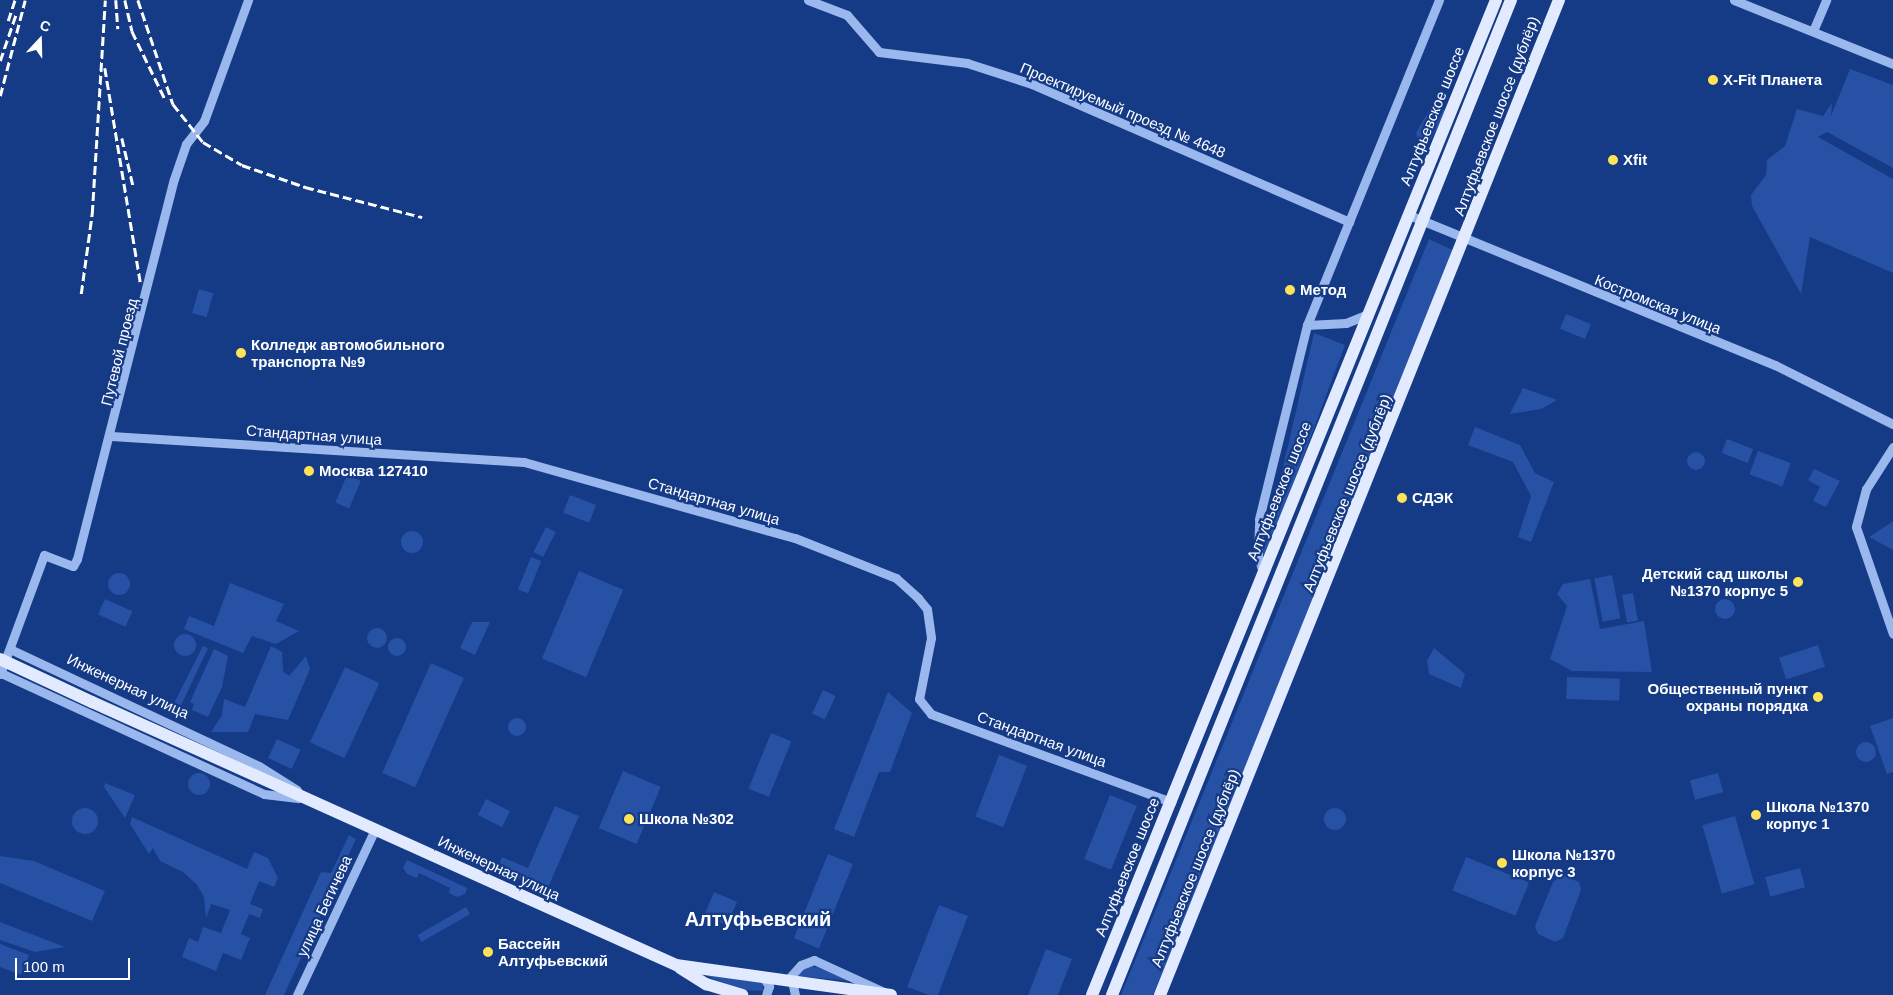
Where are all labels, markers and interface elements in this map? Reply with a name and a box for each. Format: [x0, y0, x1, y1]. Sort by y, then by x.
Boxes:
street label: Алтуфьевское шоссе (дублёр) [1450, 14, 1542, 218]
north arrow [15, 15, 65, 65]
text: С [38, 17, 53, 35]
street label: Алтуфьевское шоссе [1396, 44, 1468, 188]
street label: Проектируемый проезд № 4648 [1018, 59, 1228, 161]
place label: X-Fit Планета [1723, 71, 1822, 89]
marker: X-Fit Планета [1707, 74, 1719, 86]
place label: Xfit [1623, 151, 1647, 169]
marker: Xfit [1607, 154, 1619, 166]
street label: Костромская улица [1592, 270, 1724, 338]
place label: Метод [1300, 281, 1346, 299]
marker: Метод [1284, 284, 1296, 296]
street label: Путевой проезд [97, 296, 141, 408]
place label: Колледж автомобильного транспорта №9 [251, 335, 445, 370]
marker: Колледж автомобильного транспорта №9 [235, 347, 247, 359]
street label: Алтуфьевское шоссе (дублёр) [1299, 391, 1395, 595]
street label: Алтуфьевское шоссе [1243, 419, 1315, 563]
street label: Стандартная улица [245, 421, 383, 449]
place label: Москва 127410 [319, 462, 428, 480]
marker: Москва 127410 [303, 465, 315, 477]
street label: Стандартная улица [646, 474, 782, 528]
place label: СДЭК [1412, 489, 1453, 507]
marker: СДЭК [1396, 492, 1408, 504]
place label: Детский сад школы №1370 корпус 5 [1642, 564, 1788, 599]
marker: Детский сад школы №1370 корпус 5 [1792, 576, 1804, 588]
street label: Инженерная улица [64, 650, 192, 722]
place label: Общественный пункт охраны порядка [1648, 679, 1808, 714]
marker: Общественный пункт охраны порядка [1812, 691, 1824, 703]
street label: Стандартная улица [975, 707, 1109, 771]
street label: Алтуфьевское шоссе (дублёр) [1147, 766, 1243, 970]
street label: Алтуфьевское шоссе [1091, 795, 1163, 939]
place label: Школа №1370 корпус 1 [1766, 797, 1869, 832]
marker: Школа №1370 корпус 1 [1750, 809, 1762, 821]
place label: Школа №302 [639, 810, 734, 828]
marker: Школа №302 [623, 813, 635, 825]
street label: Инженерная улица [435, 832, 563, 904]
place label: Школа №1370 корпус 3 [1512, 845, 1615, 880]
street label: улица Бегичева [293, 852, 355, 960]
marker: Школа №1370 корпус 3 [1496, 857, 1508, 869]
district label: Алтуфьевский [685, 907, 831, 931]
place label: Бассейн Алтуфьевский [498, 934, 608, 969]
marker: Бассейн Алтуфьевский [482, 946, 494, 958]
scale bar [18, 948, 132, 980]
text: 100 m [23, 958, 65, 975]

